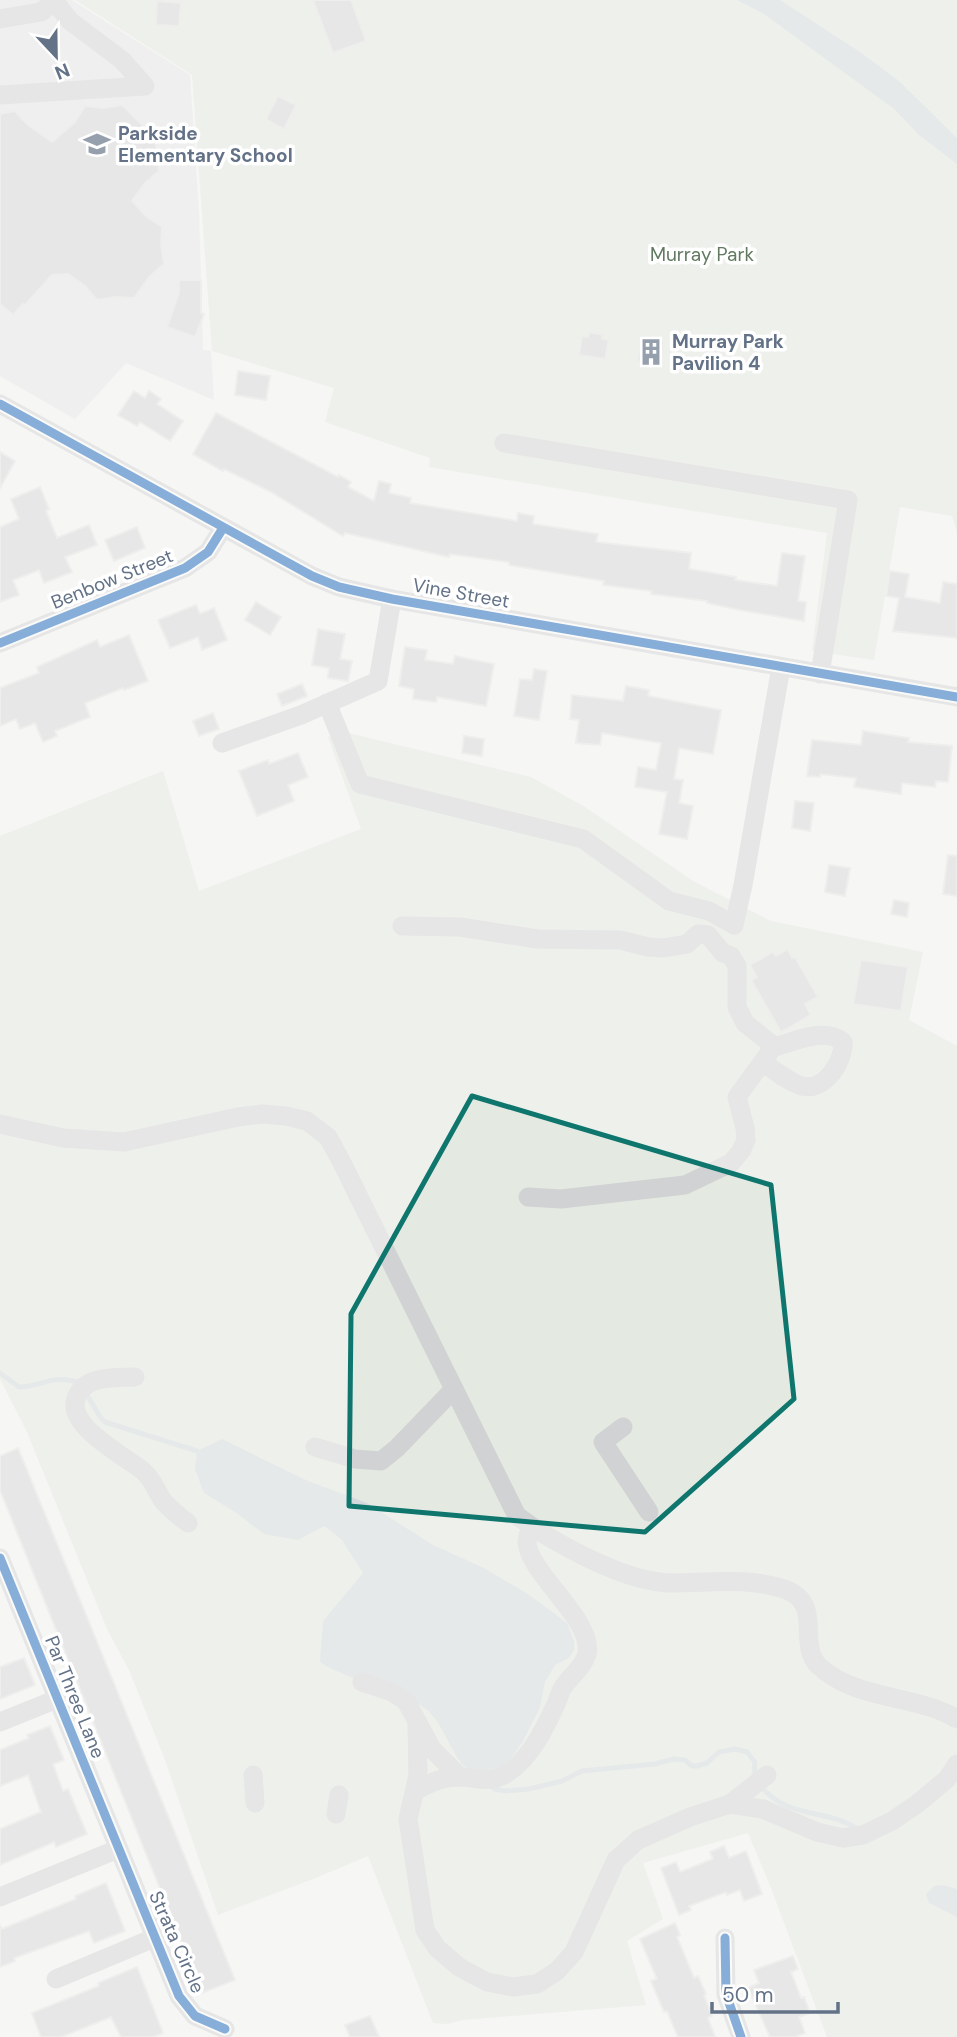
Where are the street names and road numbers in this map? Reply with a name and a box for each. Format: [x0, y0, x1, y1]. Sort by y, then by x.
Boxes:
street label: Benbow Street [47, 543, 177, 615]
street label: Vine Street [411, 572, 511, 614]
street label: Par Three Lane [39, 1632, 111, 1762]
street label: Strata Circle [143, 1887, 211, 1997]

